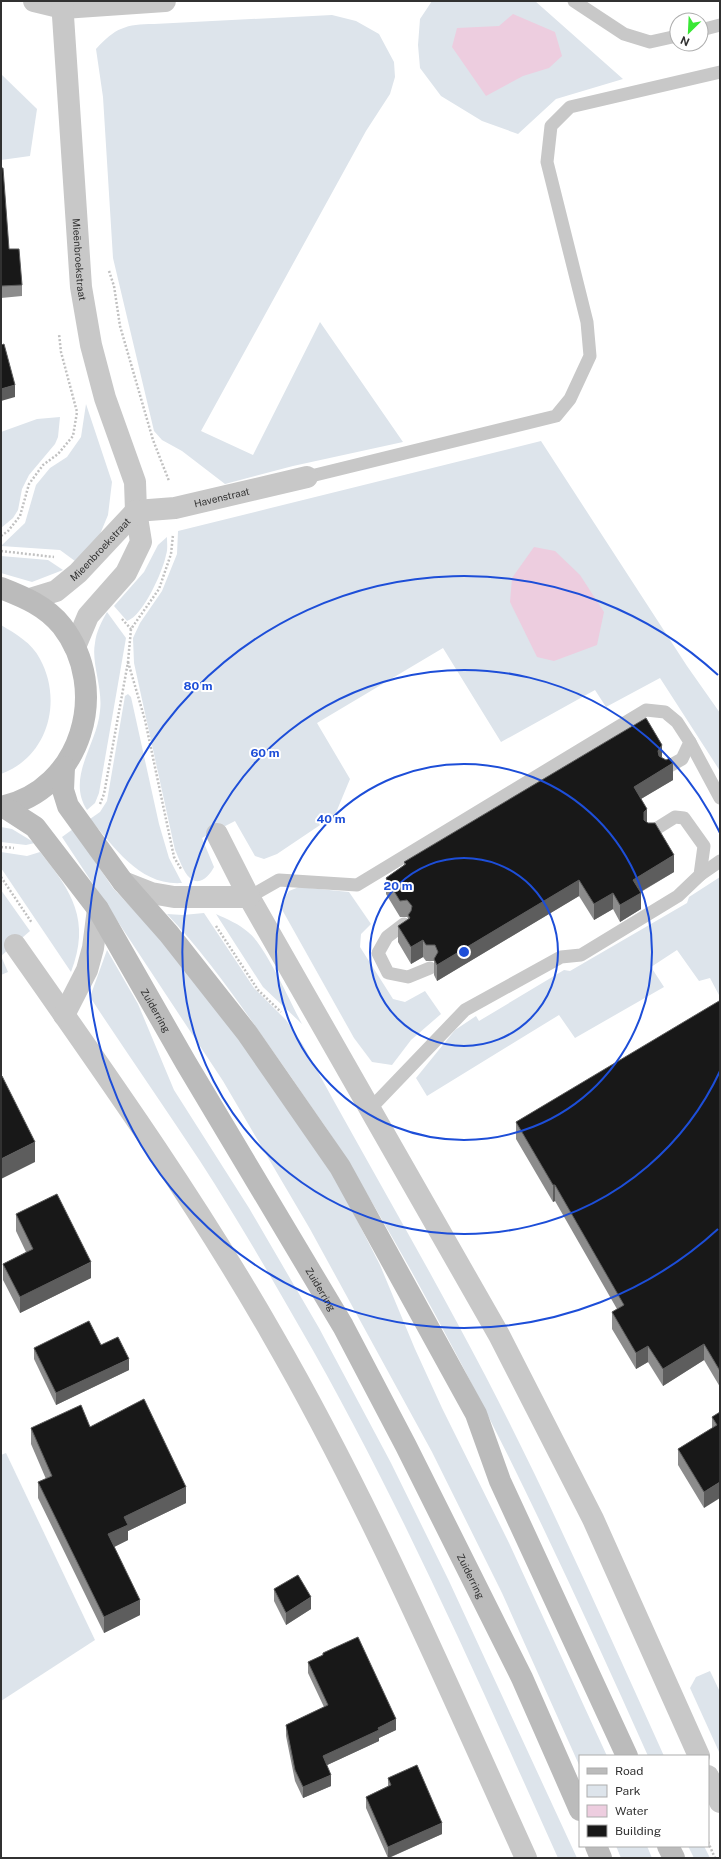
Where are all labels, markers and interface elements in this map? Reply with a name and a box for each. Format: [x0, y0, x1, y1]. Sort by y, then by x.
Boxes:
north arrow [669, 12, 709, 52]
text: N [679, 34, 691, 48]
street label: Mieënbroekstraat [70, 218, 89, 302]
street label: Havenstraat [193, 485, 251, 509]
street label: Mieenbroekstraat [67, 515, 133, 583]
text: 80 m [183, 679, 213, 693]
text: 60 m [250, 746, 280, 760]
text: 40 m [316, 812, 346, 826]
text: 20 m [384, 879, 413, 893]
centre of rings [457, 945, 471, 959]
street label: Zuiderring [139, 986, 173, 1034]
street label: Zuiderring [303, 1265, 339, 1313]
street label: Zuiderring [455, 1552, 487, 1601]
legend [579, 1755, 709, 1847]
text: Road [615, 1764, 643, 1778]
text: Park [615, 1784, 641, 1798]
text: Water [615, 1804, 649, 1818]
text: Building [615, 1824, 661, 1838]

